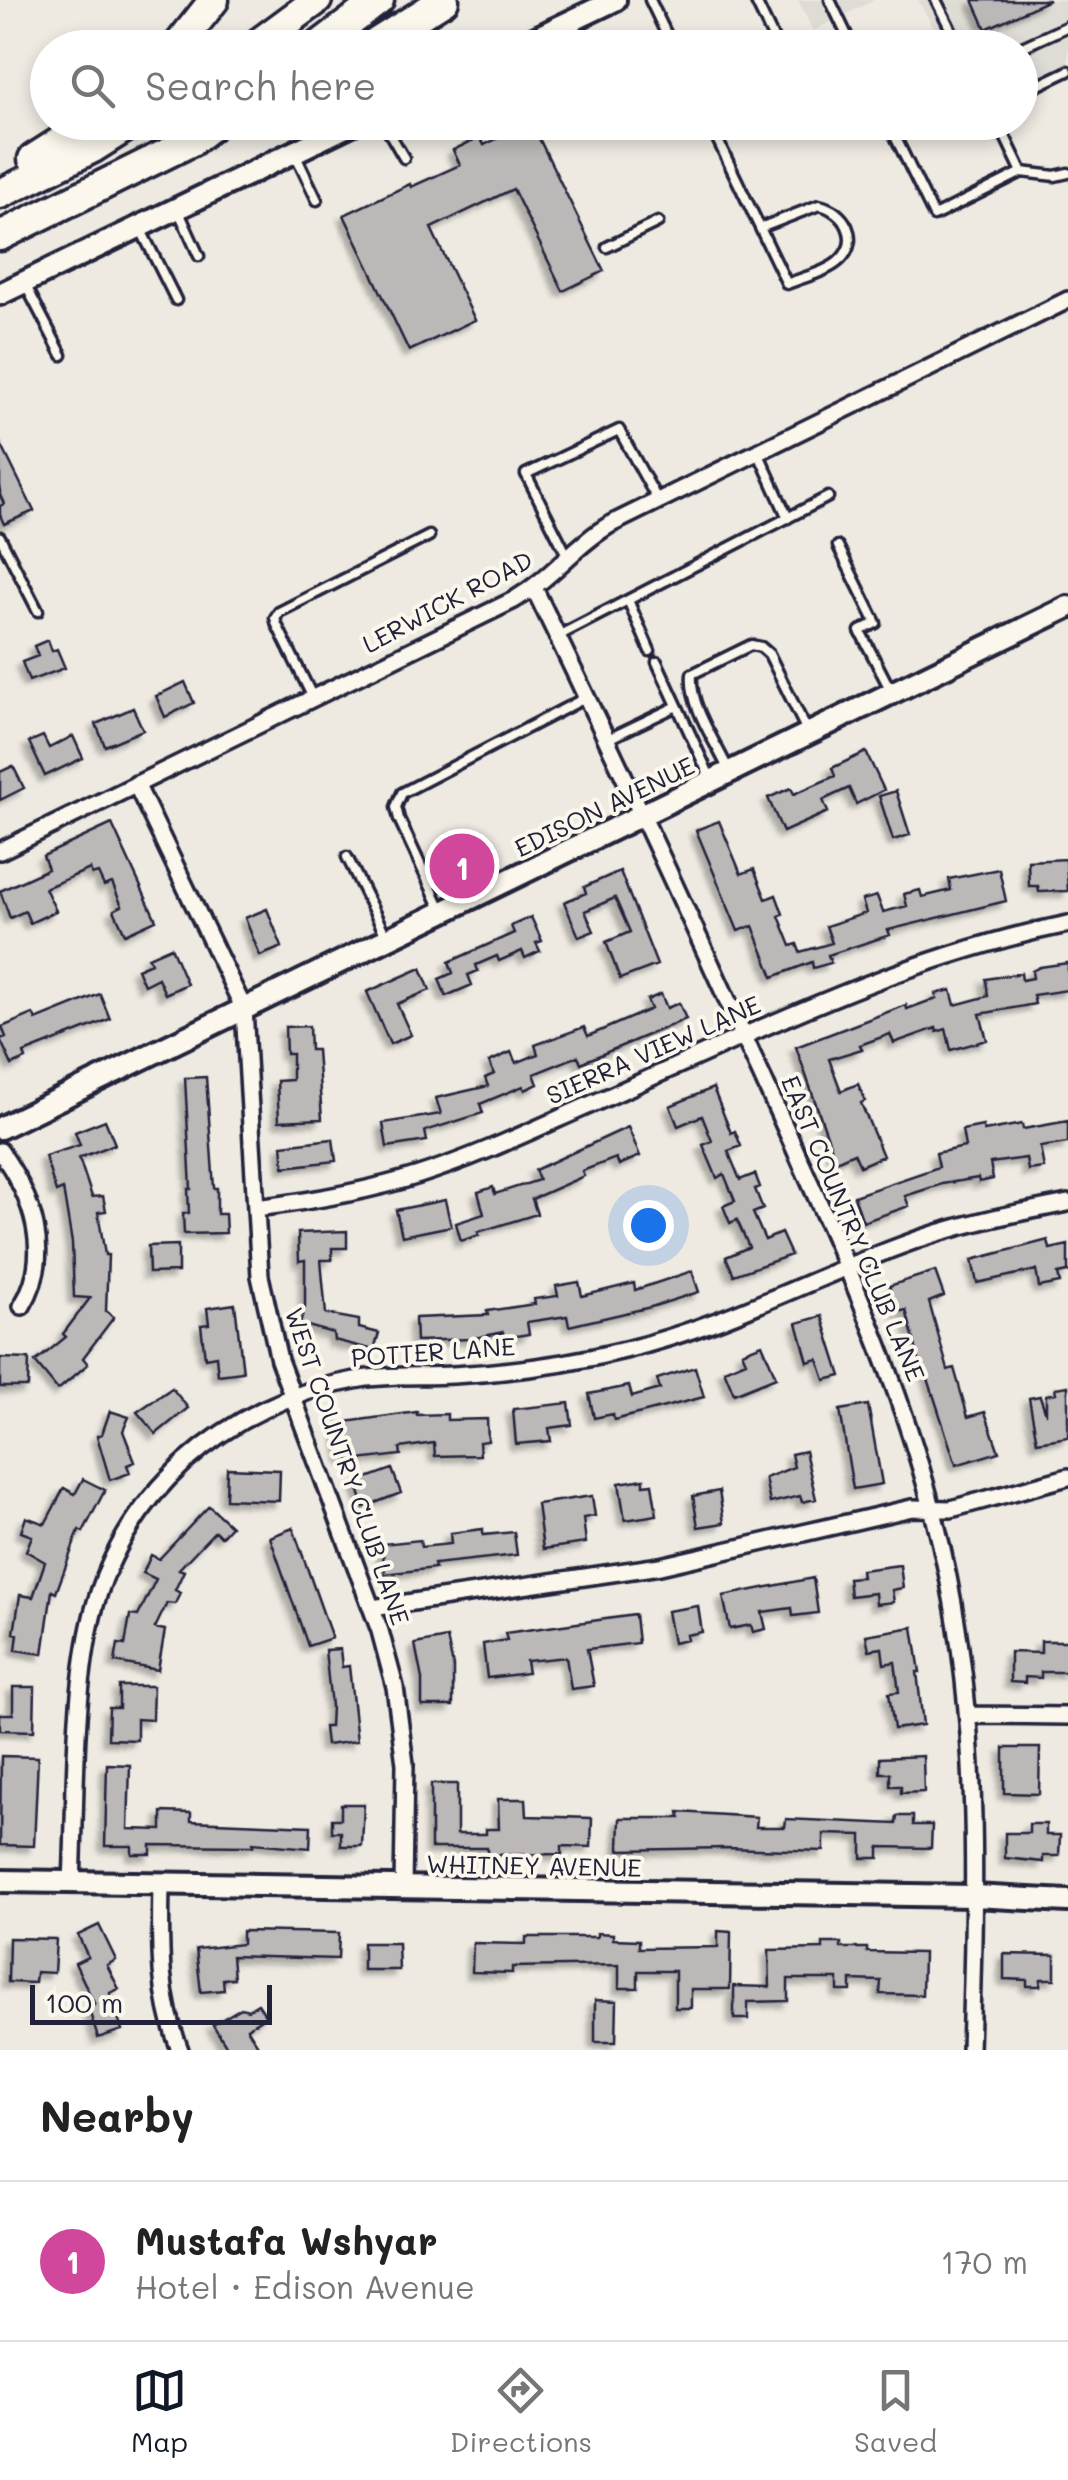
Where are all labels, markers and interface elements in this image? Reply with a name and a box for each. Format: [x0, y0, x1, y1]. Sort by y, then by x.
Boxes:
search box [30, 30, 1038, 140]
icon: search [65, 58, 120, 113]
text: Search here [145, 60, 376, 110]
street label: LERWICK ROAD [357, 543, 537, 659]
street label: EDISON AVENUE [509, 749, 699, 863]
pin: 1 [430, 828, 494, 904]
street label: SIERRA VIEW LANE [541, 987, 765, 1111]
street label: EAST COUNTRY CLUB LANE [775, 1070, 933, 1386]
your location [623, 1200, 674, 1251]
street label: WEST COUNTRY CLUB LANE [279, 1303, 417, 1629]
street label: POTTER LANE [350, 1329, 516, 1373]
street label: WHITNEY AVENUE [426, 1847, 642, 1883]
scale bar [30, 1980, 272, 2024]
text: 100 m [45, 1984, 123, 2020]
text: Nearby [40, 2088, 194, 2143]
text: Mustafa Wshyar [135, 2215, 437, 2265]
text: 1 [65, 2240, 80, 2282]
text: 170 m [940, 2240, 1028, 2282]
text: Hotel · Edison Avenue [135, 2265, 475, 2307]
tab: Map [131, 2363, 188, 2459]
tab: Directions [450, 2363, 592, 2459]
tab: Saved [854, 2363, 937, 2459]

